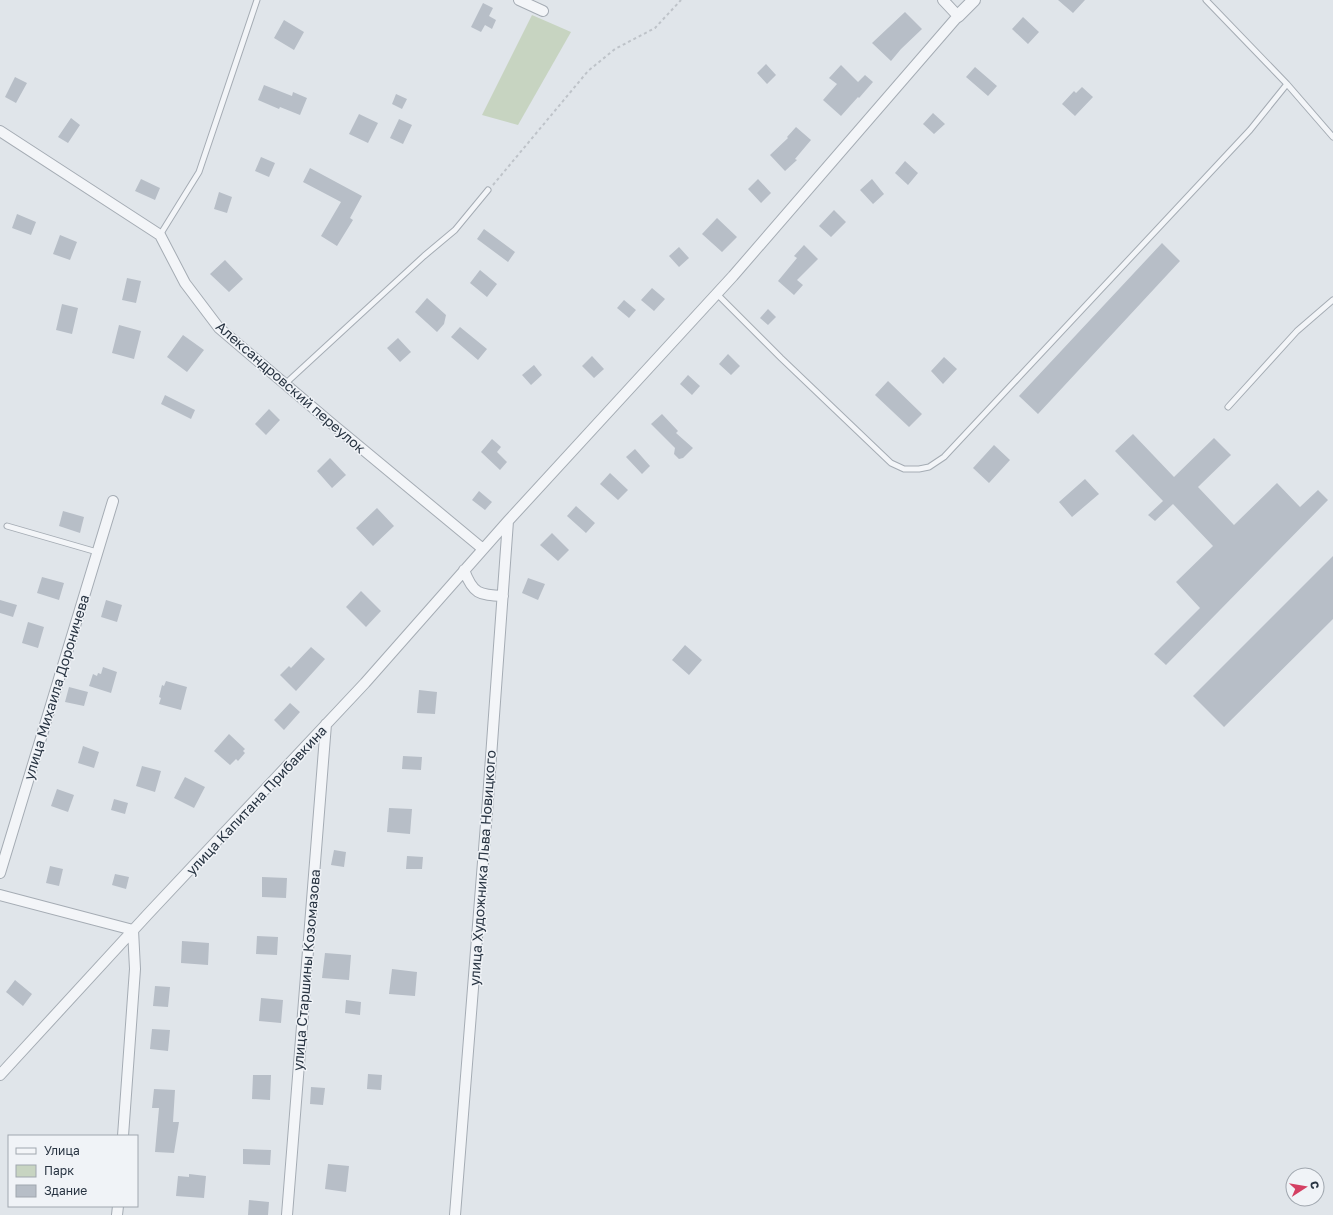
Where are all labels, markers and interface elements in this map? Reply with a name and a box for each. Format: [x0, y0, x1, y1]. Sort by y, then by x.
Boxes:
street label: Александровский переулок [213, 317, 369, 457]
street label: улица Михаила Дороничева [20, 592, 92, 782]
street label: улица Капитана Прибавкина [182, 722, 330, 878]
street label: улица Художника Льва Новицкого [465, 749, 499, 987]
street label: улица Старшины Козомазова [289, 868, 323, 1072]
legend [8, 1135, 138, 1207]
text: Улица [44, 1143, 80, 1158]
text: Парк [44, 1163, 74, 1178]
north arrow [1285, 1167, 1325, 1207]
text: С [1308, 1180, 1322, 1190]
text: Здание [44, 1183, 87, 1198]

